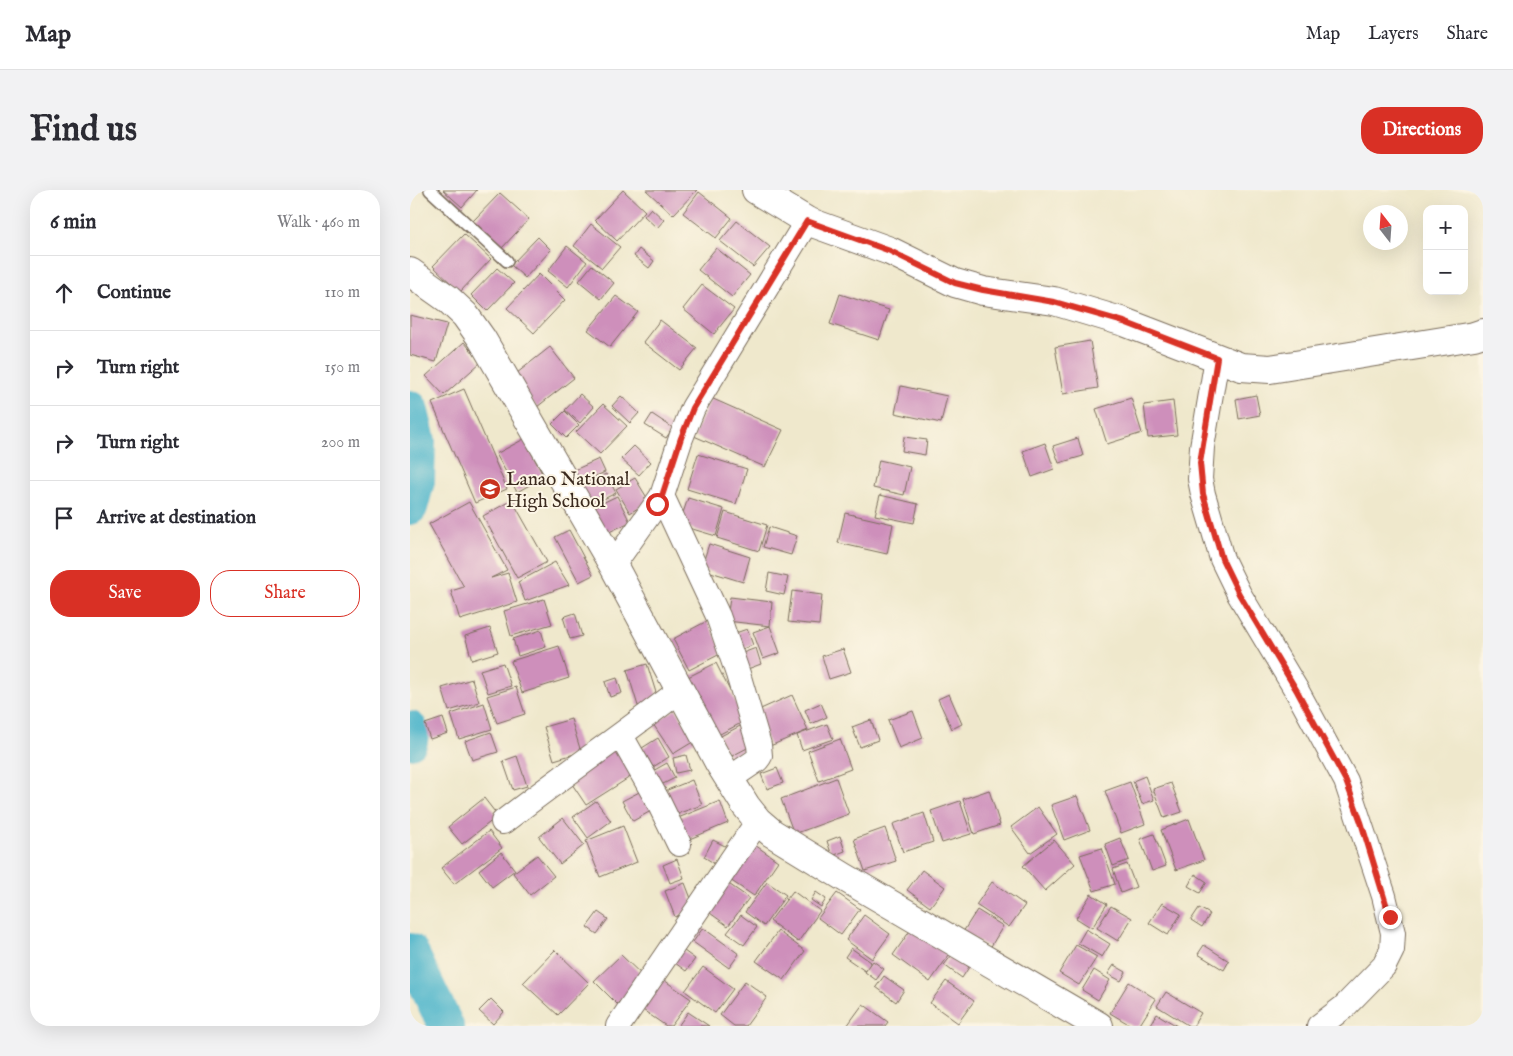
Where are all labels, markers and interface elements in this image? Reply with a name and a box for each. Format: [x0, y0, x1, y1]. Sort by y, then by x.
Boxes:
text: Map [25, 19, 71, 50]
text: Map [1306, 23, 1340, 46]
text: Layers [1368, 23, 1419, 46]
text: Share [1447, 23, 1488, 46]
button: Directions [1361, 107, 1483, 154]
text: Find us [30, 108, 137, 153]
north arrow [1363, 205, 1408, 250]
map controls [1423, 205, 1468, 295]
button: + [1423, 205, 1468, 250]
text: 6 min [50, 209, 96, 236]
text: Walk · 460 m [277, 213, 360, 233]
button: − [1423, 250, 1468, 295]
icon: ahead [50, 279, 78, 307]
text: Continue [97, 281, 171, 305]
text: 110 m [324, 283, 360, 303]
icon: right [50, 354, 78, 382]
text: Turn right [97, 356, 179, 380]
text: 150 m [325, 358, 360, 378]
icon: right [50, 429, 78, 457]
text: Turn right [97, 431, 179, 455]
text: 200 m [321, 433, 360, 453]
place label: Lanao National High School [506, 468, 631, 514]
school or university icon: Lanao National High School [478, 477, 502, 501]
route start [646, 493, 669, 516]
icon: arrive [50, 504, 78, 532]
text: Arrive at destination [97, 506, 256, 530]
button: Save [50, 570, 200, 617]
button: Share [210, 570, 360, 617]
route end [1379, 906, 1402, 929]

